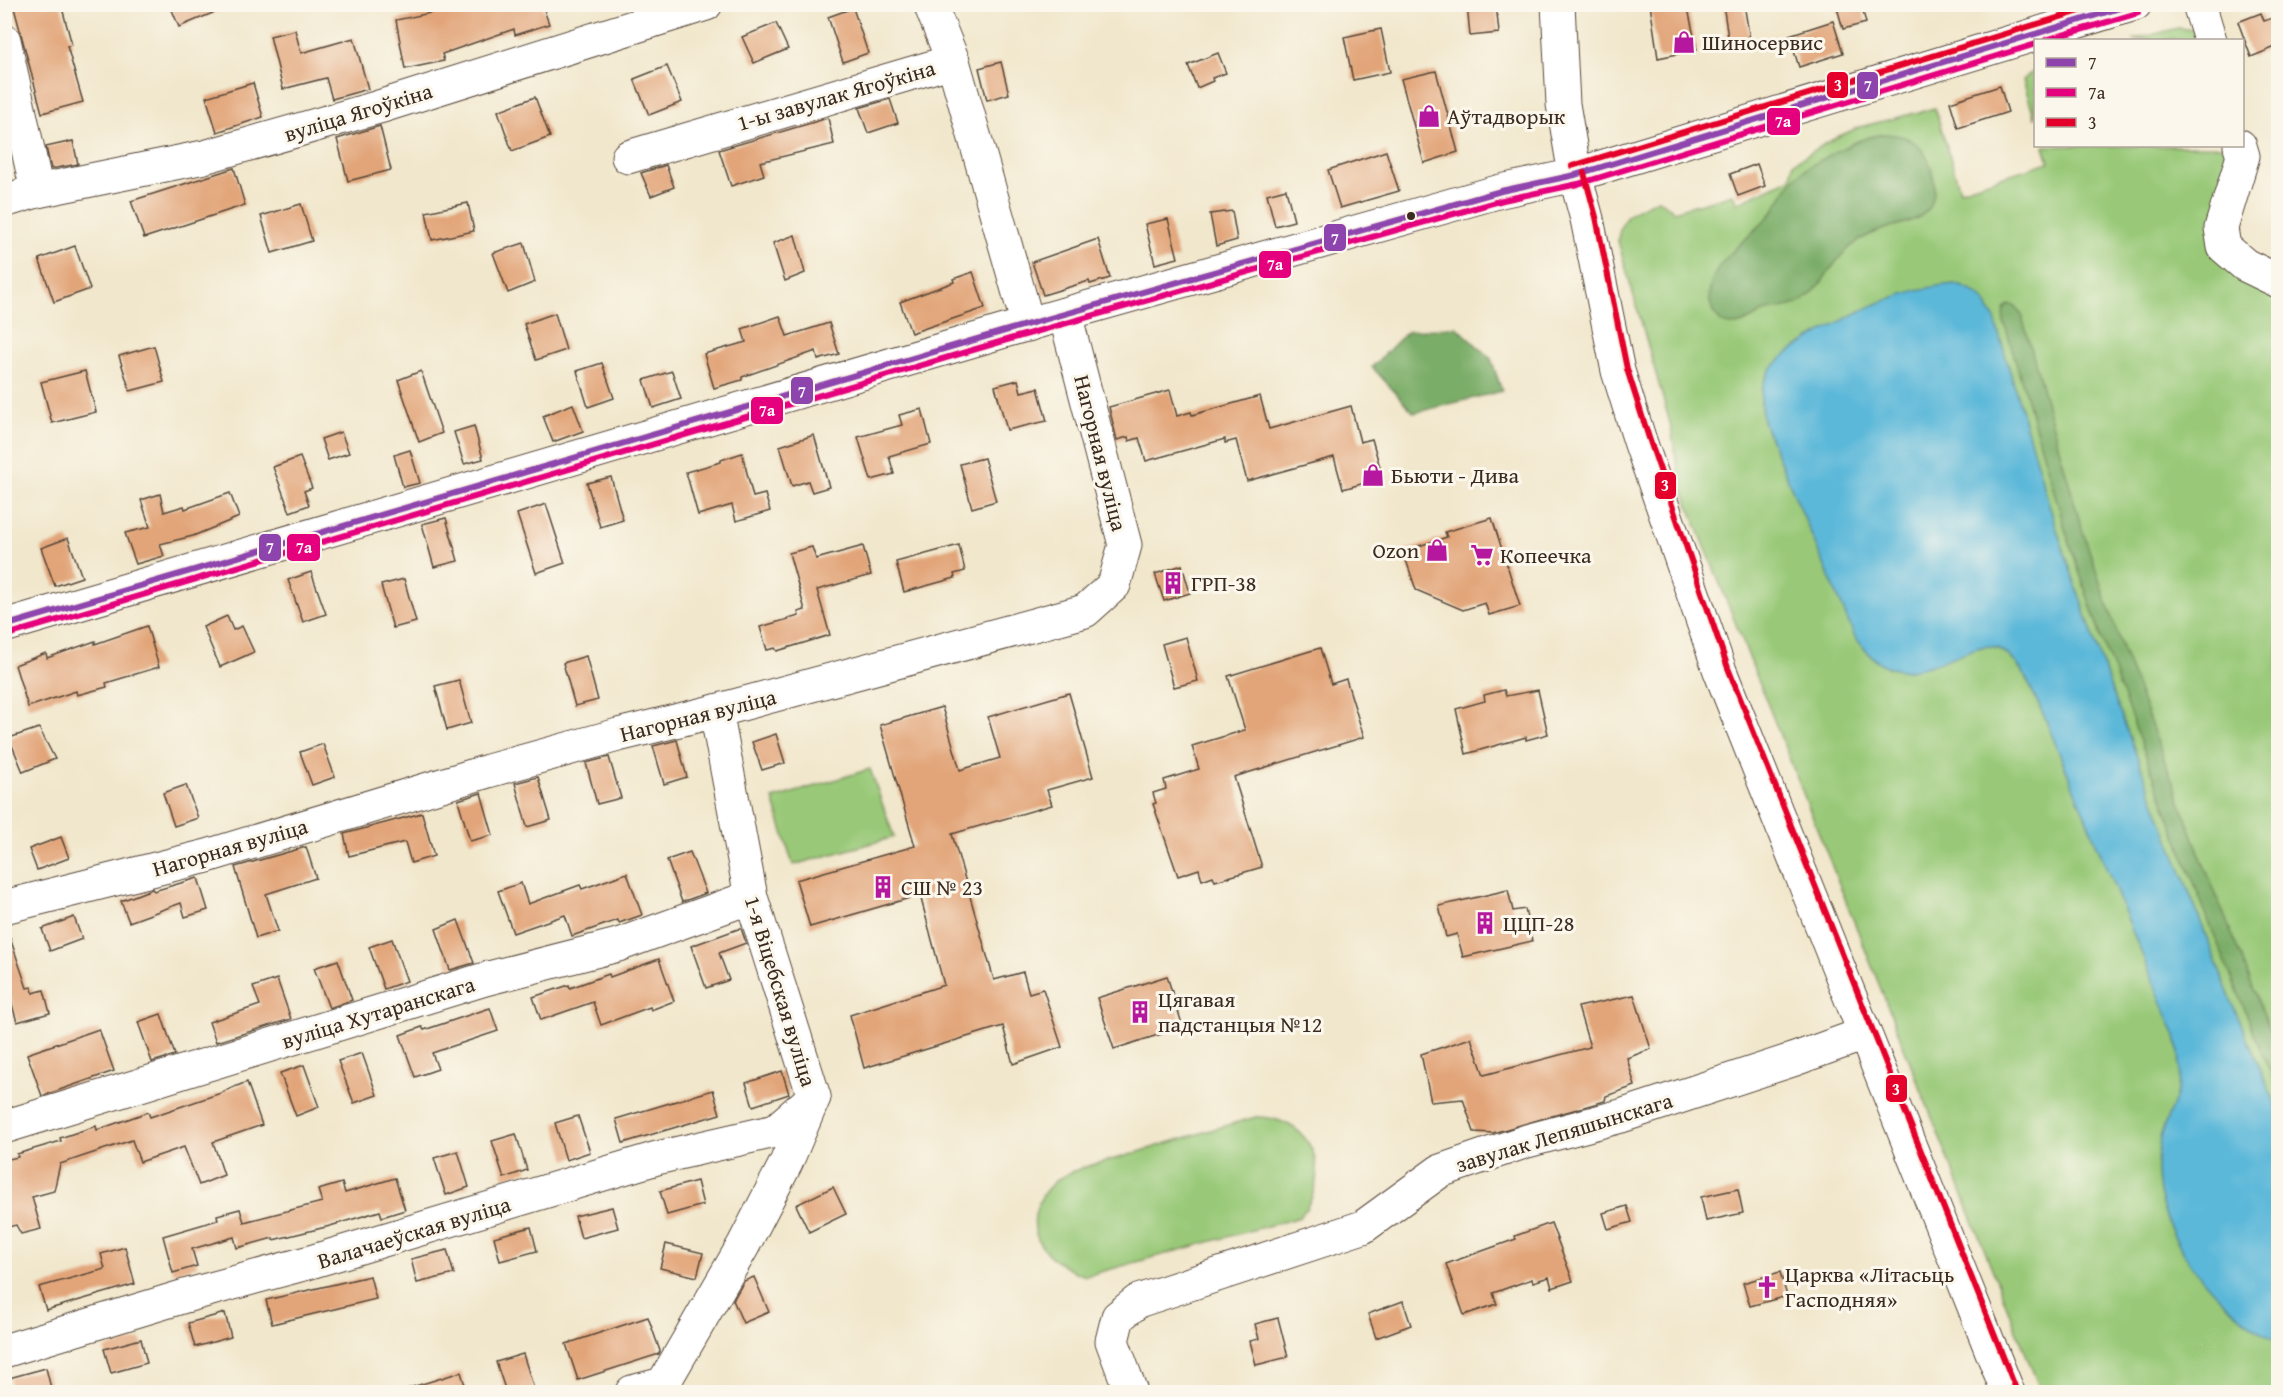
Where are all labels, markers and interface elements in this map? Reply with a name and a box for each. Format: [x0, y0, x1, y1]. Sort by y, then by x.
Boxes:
place label: Шиносервис [1702, 26, 1823, 58]
shop icon: Шиносервис [1671, 29, 1697, 55]
legend [2034, 39, 2244, 147]
text: 7 [2088, 49, 2097, 76]
street label: 1-ы завулак Ягоўкіна [733, 51, 939, 139]
line badge: 3 [1826, 71, 1849, 99]
line badge: 7 [1856, 71, 1879, 100]
text: 3 [1834, 73, 1842, 97]
text: 7 [1864, 73, 1872, 97]
street label: вуліца Ягоўкіна [280, 74, 437, 150]
text: 7а [2088, 79, 2106, 106]
place label: Аўтадворык [1447, 100, 1566, 132]
shop icon: Аўтадворык [1416, 103, 1442, 129]
line badge: 7а [1766, 107, 1801, 136]
text: 7а [1775, 109, 1792, 133]
text: 3 [2088, 109, 2097, 136]
unlabelled marker [1405, 210, 1417, 222]
line badge: 7 [1323, 223, 1347, 252]
text: 7 [1331, 226, 1339, 250]
line badge: 7а [1258, 250, 1292, 279]
text: 7а [1267, 252, 1284, 276]
street label: Нагорная вуліца [1066, 372, 1136, 535]
line badge: 7 [790, 376, 814, 405]
text: 7 [798, 379, 806, 403]
line badge: 7а [750, 396, 784, 425]
text: 7а [759, 398, 776, 422]
place label: Бьюти - Дива [1391, 459, 1520, 491]
shop icon: Бьюти - Дива [1360, 462, 1386, 488]
line badge: 3 [1654, 471, 1677, 500]
text: 3 [1661, 473, 1669, 497]
line badge: 7 [258, 533, 282, 562]
line badge: 7а [286, 533, 321, 562]
place label: Ozon [1372, 534, 1420, 566]
text: 7 [266, 535, 274, 559]
text: 7а [296, 535, 313, 559]
shop icon: Ozon [1424, 537, 1450, 563]
place label: Копеечка [1500, 539, 1592, 571]
supermarket icon: Копеечка [1469, 542, 1495, 568]
place label: ГРП-38 [1191, 567, 1256, 599]
building icon: ГРП-38 [1160, 570, 1186, 596]
street label: Нагорная вуліца [617, 680, 780, 750]
street label: Нагорная вуліца [149, 809, 312, 884]
place label: СШ № 23 [901, 871, 983, 903]
building icon: СШ № 23 [870, 874, 896, 900]
street label: 1-я Віцебская вуліца [737, 892, 825, 1091]
place label: ЦЦП-28 [1503, 907, 1574, 939]
building icon: ЦЦП-28 [1472, 910, 1498, 936]
street label: вуліца Хутаранскага [277, 967, 479, 1057]
place label: Цягавая падстанцыя №12 [1158, 983, 1322, 1040]
building icon: Цягавая падстанцыя №12 [1127, 999, 1153, 1025]
line badge: 3 [1885, 1074, 1908, 1103]
text: 3 [1892, 1077, 1900, 1101]
street label: завулак Лепяшынскага [1452, 1084, 1677, 1180]
street label: Валачаеўская вуліца [314, 1187, 515, 1277]
place label: Царква «Літасьць Гасподняя» [1785, 1258, 1954, 1315]
church icon: Царква «Літасьць Гасподняя» [1754, 1274, 1780, 1300]

